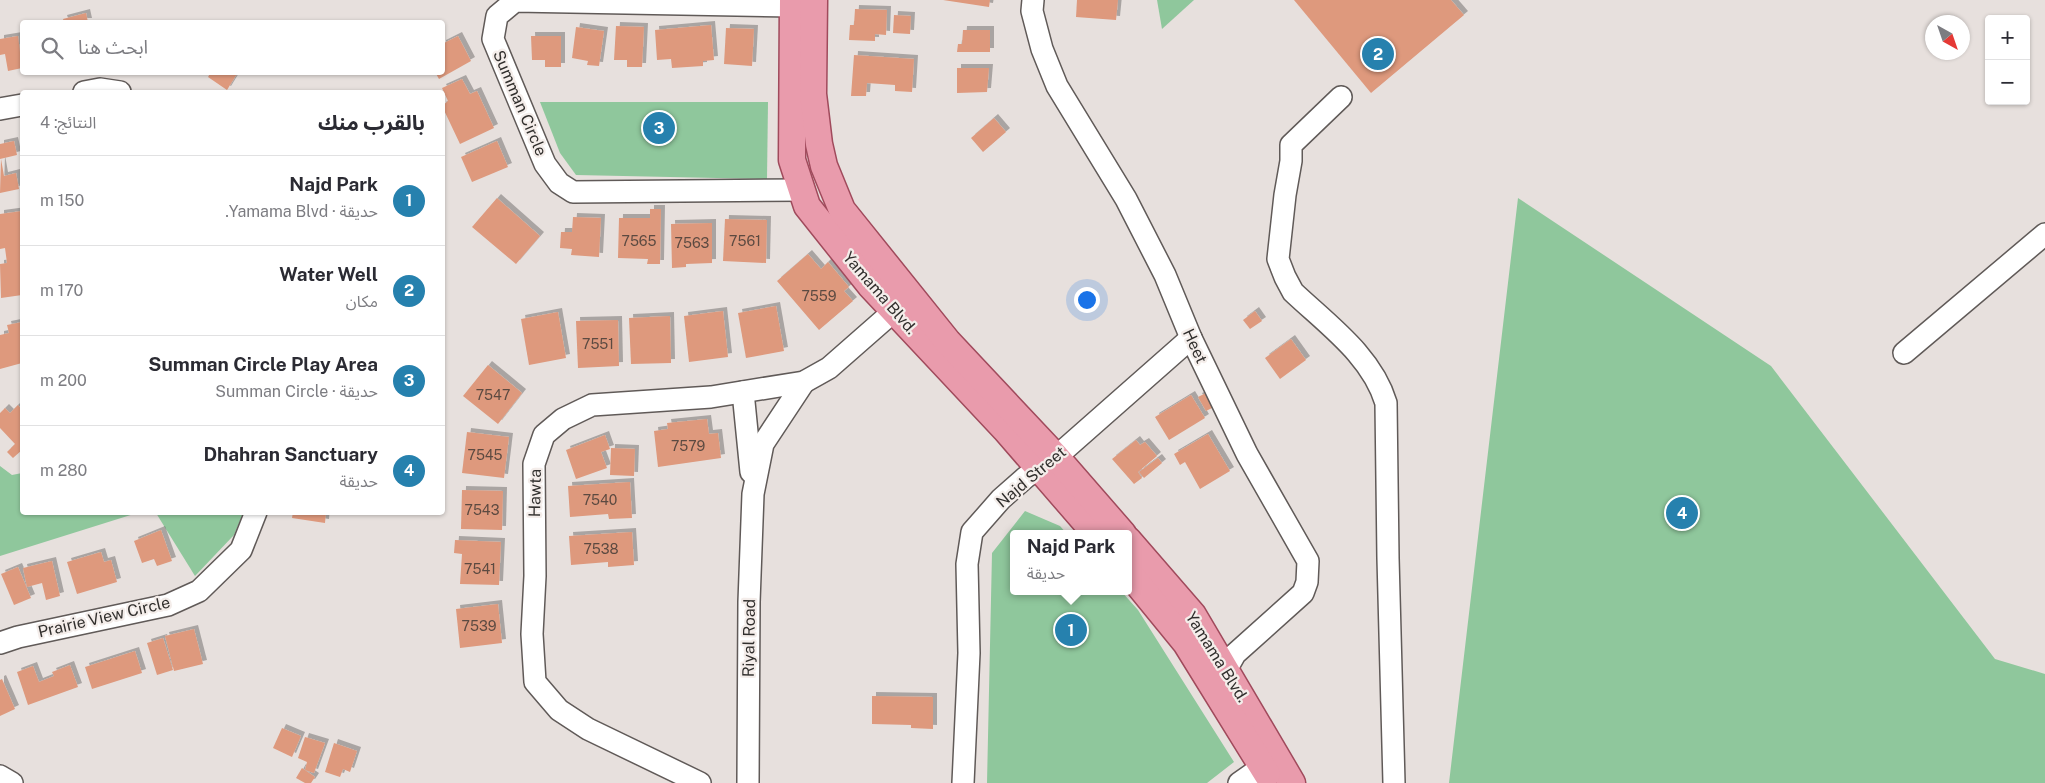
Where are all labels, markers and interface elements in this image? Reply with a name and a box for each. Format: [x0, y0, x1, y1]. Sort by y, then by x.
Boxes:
north arrow [1925, 15, 1970, 60]
map controls [1985, 15, 2030, 105]
button: + [1985, 15, 2030, 60]
search box [20, 20, 445, 75]
icon: search [38, 34, 66, 62]
pin: 2 [1362, 35, 1394, 73]
text: ابحث هنا [78, 36, 148, 58]
street label: Summan Circle [489, 47, 551, 159]
button: − [1985, 60, 2030, 105]
pin: 3 [643, 109, 675, 147]
text: بالقرب منك [318, 110, 425, 135]
text: النتائج: 4 [40, 113, 96, 132]
text: Najd Park [289, 173, 378, 195]
text: 150 m [40, 191, 84, 210]
text: 1 [406, 191, 412, 210]
text: حديقة · Yamama Blvd. [225, 202, 378, 221]
house number: 7565 [621, 233, 657, 249]
house number: 7561 [729, 233, 761, 249]
house number: 7563 [675, 235, 710, 251]
street label: Yamama Blvd. [839, 248, 921, 338]
text: Water Well [279, 263, 378, 285]
text: 170 m [40, 281, 83, 300]
text: 2 [404, 281, 414, 300]
your location [1074, 287, 1100, 313]
house number: 7559 [801, 288, 837, 304]
text: مكان [346, 292, 378, 311]
street label: Heet [1179, 326, 1211, 366]
house number: 7551 [582, 336, 614, 352]
text: Summan Circle Play Area [148, 353, 378, 375]
text: 200 m [40, 371, 87, 390]
text: 3 [404, 371, 414, 390]
text: حديقة · Summan Circle [215, 382, 378, 401]
house number: 7547 [476, 387, 510, 403]
house number: 7579 [671, 438, 705, 454]
street label: Najd Street [992, 442, 1070, 512]
text: Dhahran Sanctuary [203, 443, 378, 465]
house number: 7545 [467, 447, 503, 463]
text: 280 m [40, 461, 87, 480]
text: 4 [404, 461, 414, 480]
street label: Hawta [525, 469, 545, 517]
text: حديقة [340, 472, 378, 491]
house number: 7540 [583, 492, 617, 508]
pin: 4 [1666, 494, 1698, 532]
house number: 7543 [465, 502, 500, 518]
popup [1010, 530, 1132, 595]
text: Najd Park [1027, 535, 1115, 557]
house number: 7538 [583, 541, 619, 557]
house number: 7541 [464, 561, 496, 577]
text: حديقة [1027, 564, 1065, 583]
street label: Prairie View Circle [36, 593, 172, 641]
street label: Riyal Road [739, 599, 759, 677]
street label: Yamama Blvd. [1182, 608, 1252, 706]
pin: 1 [1055, 611, 1087, 649]
house number: 7539 [462, 618, 497, 634]

